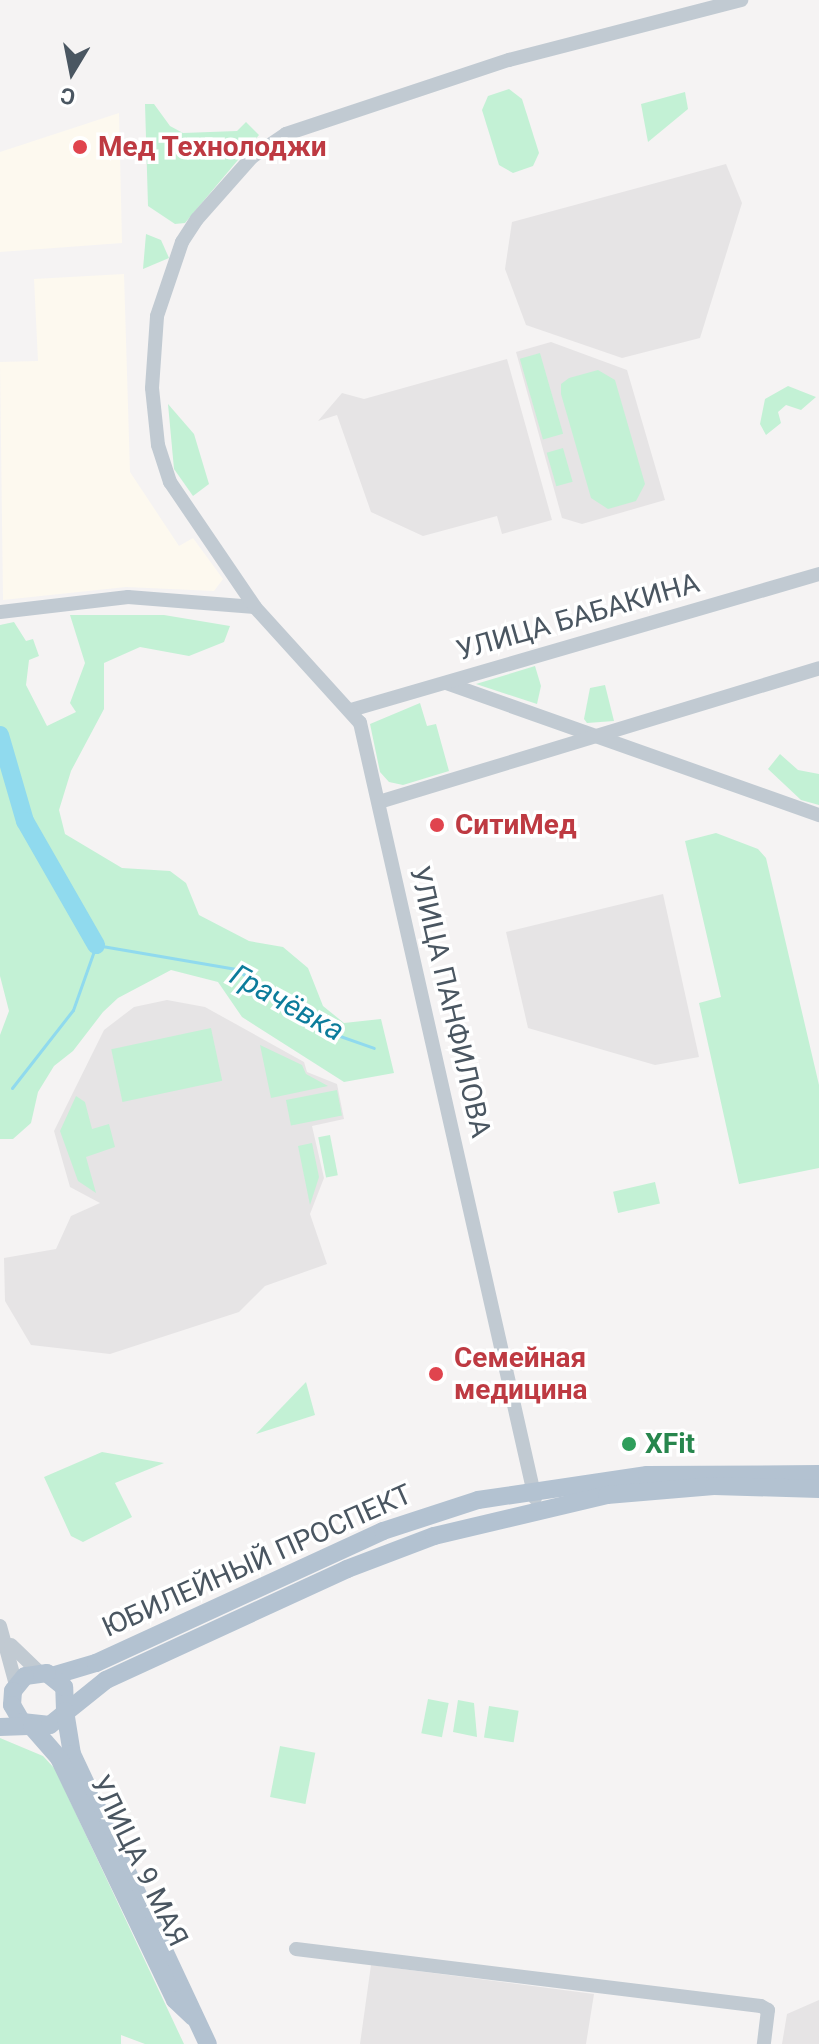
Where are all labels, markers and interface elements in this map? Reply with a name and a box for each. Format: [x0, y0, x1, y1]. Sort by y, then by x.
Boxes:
north arrow [32, 32, 112, 112]
text: С [58, 83, 77, 110]
place label: Мед Технолоджи [98, 130, 327, 164]
marker: Мед Технолоджи [69, 136, 91, 158]
street label: УЛИЦА БАБАКИНА [453, 566, 703, 668]
place label: СитиМед [455, 808, 577, 842]
marker: СитиМед [426, 814, 448, 836]
street label: УЛИЦА ПАНФИЛОВА [402, 863, 498, 1141]
water label: Грачёвка [224, 957, 350, 1049]
place label: Семейная медицина [454, 1341, 587, 1407]
marker: Семейная медицина [425, 1363, 447, 1385]
place label: XFit [645, 1427, 695, 1461]
marker: XFit [620, 1435, 638, 1453]
street label: ЮБИЛЕЙНЫЙ ПРОСПЕКТ [97, 1477, 417, 1645]
street label: УЛИЦА 9 МАЯ [83, 1770, 195, 1952]

